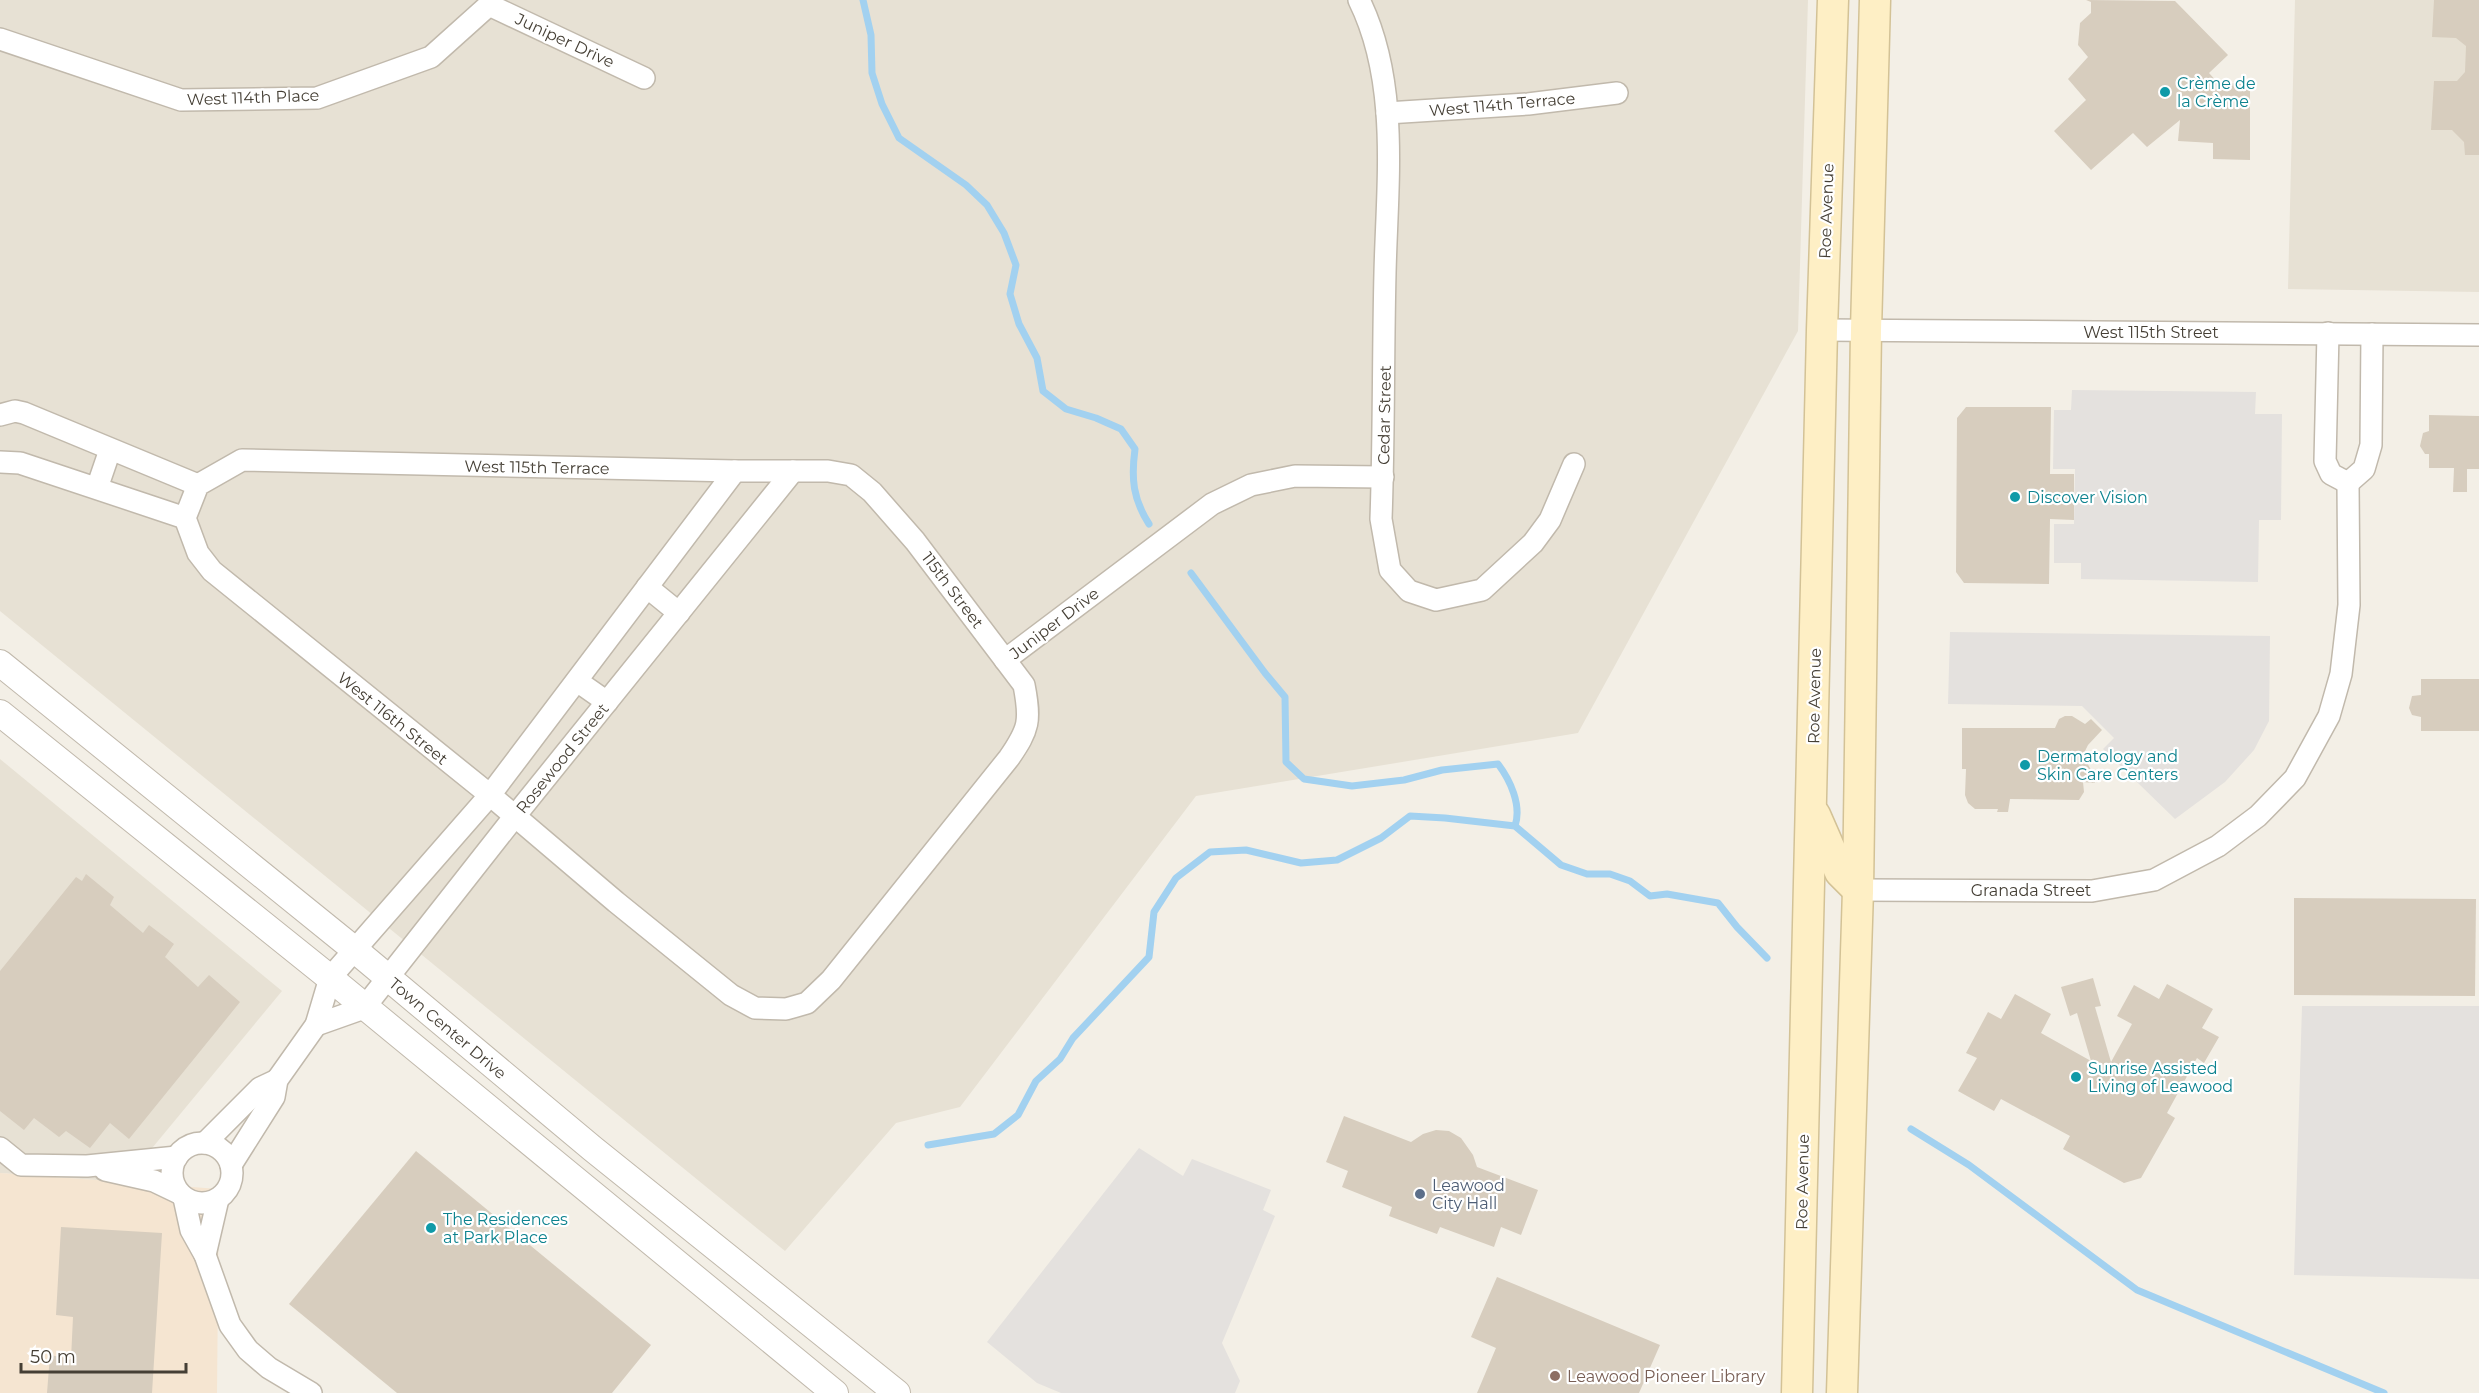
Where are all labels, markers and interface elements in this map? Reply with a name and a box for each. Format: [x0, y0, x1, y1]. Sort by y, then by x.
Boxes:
street label: Juniper Drive [511, 9, 617, 72]
place label: Crème de la Crème [2177, 74, 2256, 111]
marker: Crème de la Crème [2158, 85, 2172, 99]
street label: West 114th Place [186, 86, 320, 109]
street label: West 114th Terrace [1428, 89, 1576, 120]
street label: Roe Avenue [1815, 163, 1838, 259]
street label: West 115th Street [2083, 323, 2219, 342]
street label: Cedar Street [1374, 364, 1395, 465]
street label: West 115th Terrace [464, 457, 610, 478]
place label: Discover Vision [2027, 488, 2148, 507]
marker: Discover Vision [2008, 490, 2022, 504]
street label: 115th Street [918, 548, 988, 633]
street label: Juniper Drive [1005, 584, 1103, 664]
street label: Roe Avenue [1804, 648, 1825, 744]
street label: West 116th Street [334, 668, 452, 769]
street label: Rosewood Street [512, 699, 613, 817]
place label: Dermatology and Skin Care Centers [2037, 747, 2178, 784]
marker: Dermatology and Skin Care Centers [2018, 758, 2032, 772]
street label: Granada Street [1971, 881, 2092, 900]
street label: Town Center Drive [385, 974, 510, 1083]
place label: Sunrise Assisted Living of Leawood [2088, 1059, 2233, 1096]
marker: Sunrise Assisted Living of Leawood [2069, 1070, 2083, 1084]
street label: Roe Avenue [1792, 1134, 1813, 1230]
place label: Leawood City Hall [1432, 1176, 1505, 1213]
marker: Leawood City Hall [1413, 1187, 1427, 1201]
place label: The Residences at Park Place [443, 1210, 568, 1247]
marker: The Residences at Park Place [424, 1221, 438, 1235]
scale bar [21, 1336, 186, 1374]
text: 50 m [30, 1346, 76, 1368]
place label: Leawood Pioneer Library [1567, 1367, 1766, 1386]
marker: Leawood Pioneer Library [1548, 1369, 1562, 1383]

